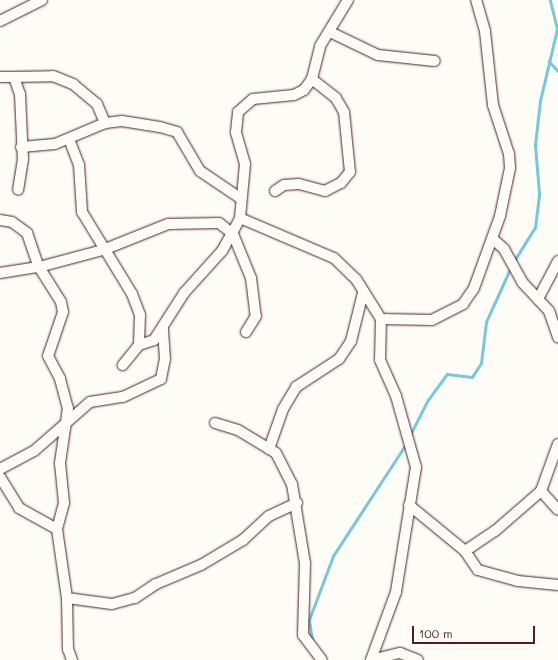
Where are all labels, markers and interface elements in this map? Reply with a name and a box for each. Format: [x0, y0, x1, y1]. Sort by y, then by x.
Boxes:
scale bar [414, 618, 537, 644]
text: 100 m [419, 625, 453, 641]

